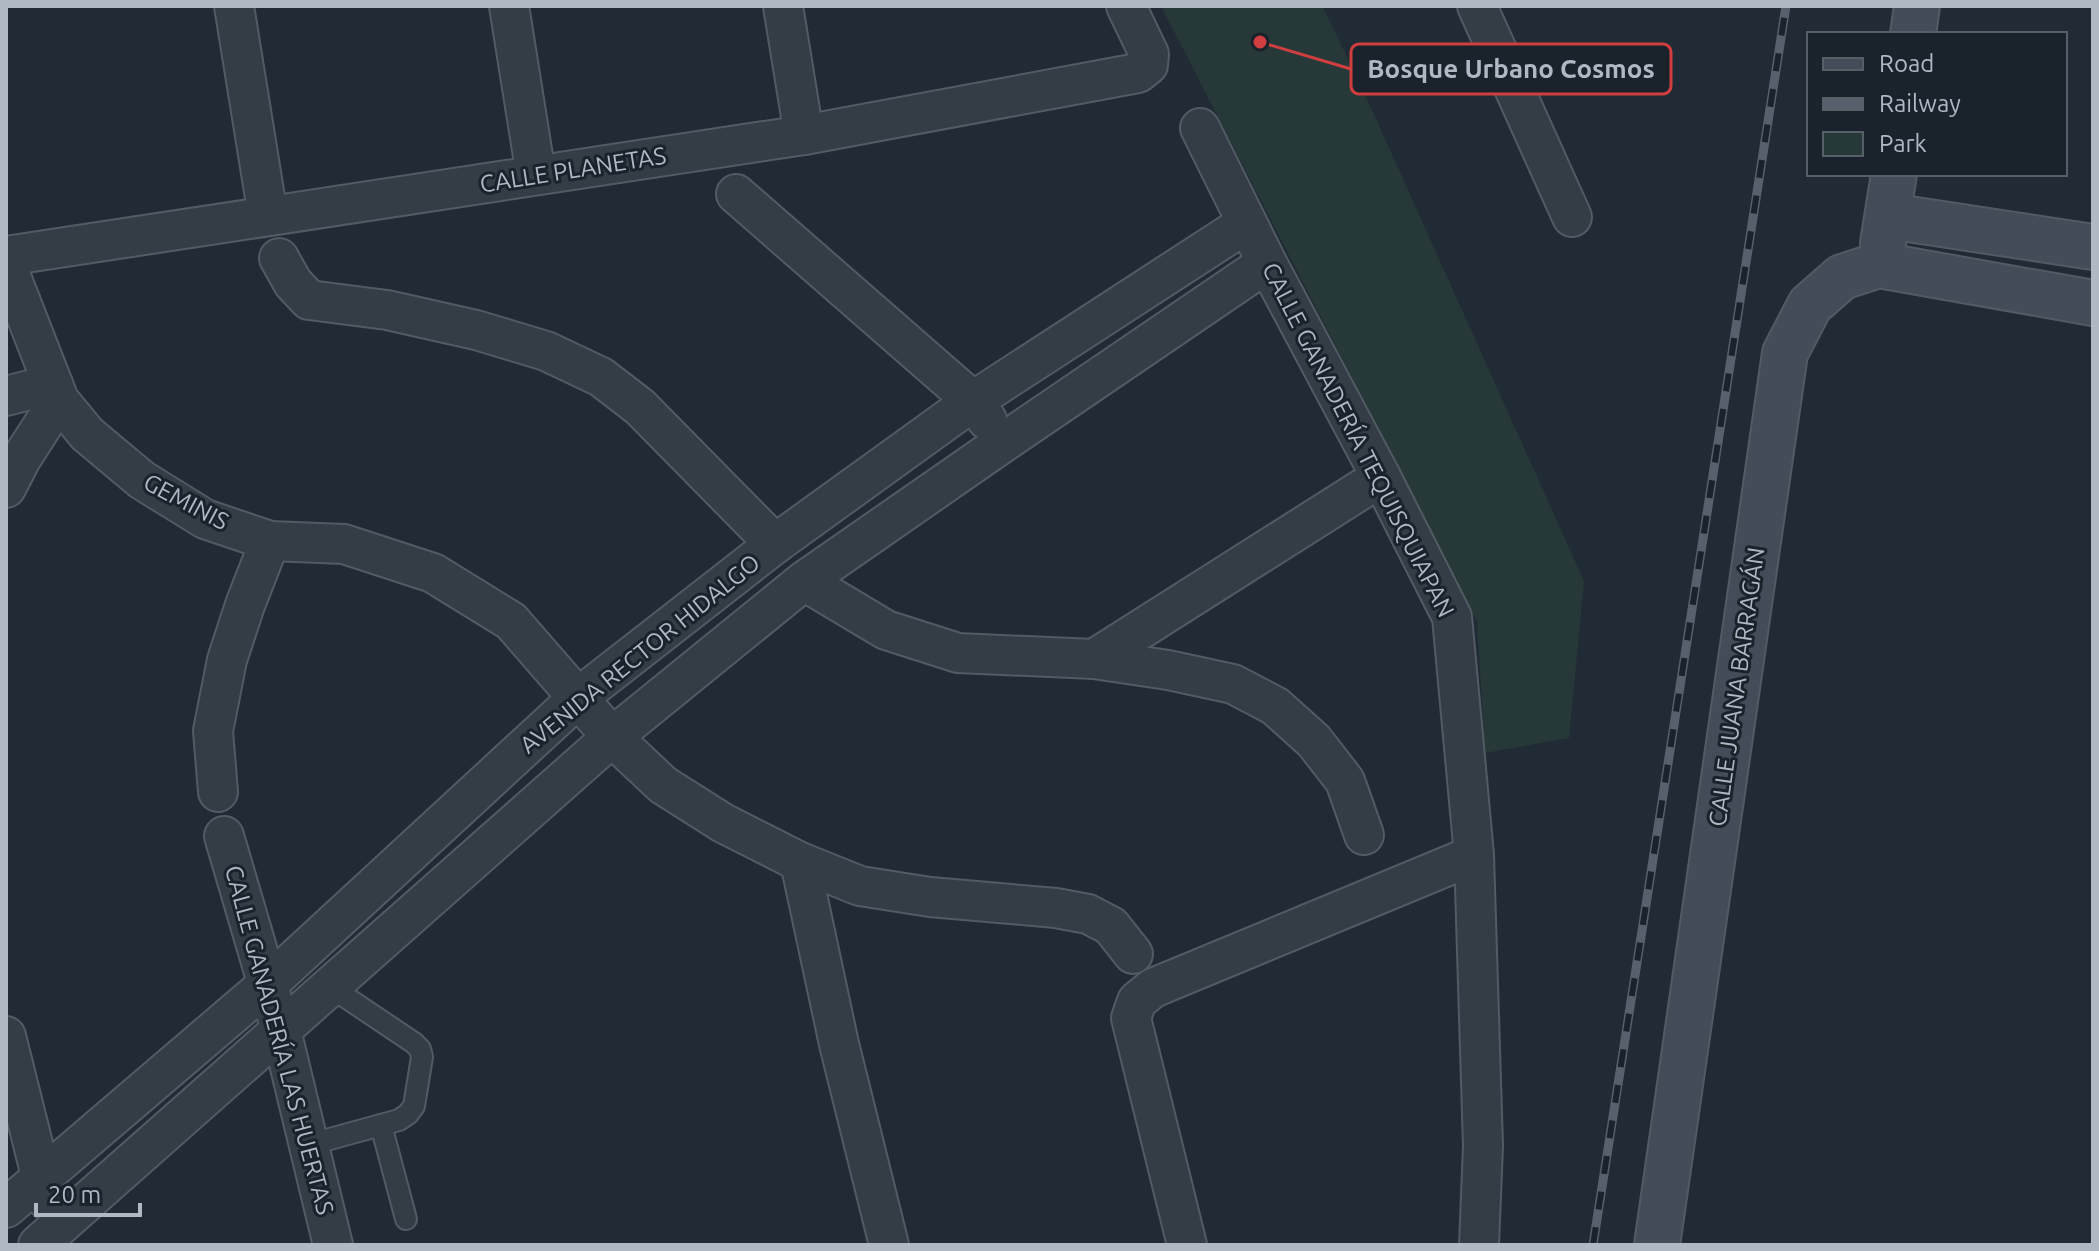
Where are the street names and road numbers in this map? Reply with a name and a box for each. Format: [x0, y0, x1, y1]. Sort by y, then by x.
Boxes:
street label: CALLE PLANETAS [478, 141, 668, 198]
street label: CALLE GANADERÍA TEQUISQUIAPAN [1257, 258, 1461, 621]
street label: GEMINIS [139, 468, 233, 535]
street label: CALLE JUANA BARRAGÁN [1703, 545, 1769, 828]
street label: AVENIDA RECTOR HIDALGO [514, 549, 765, 759]
street label: CALLE GANADERÍA LAS HUERTAS [220, 862, 340, 1217]

